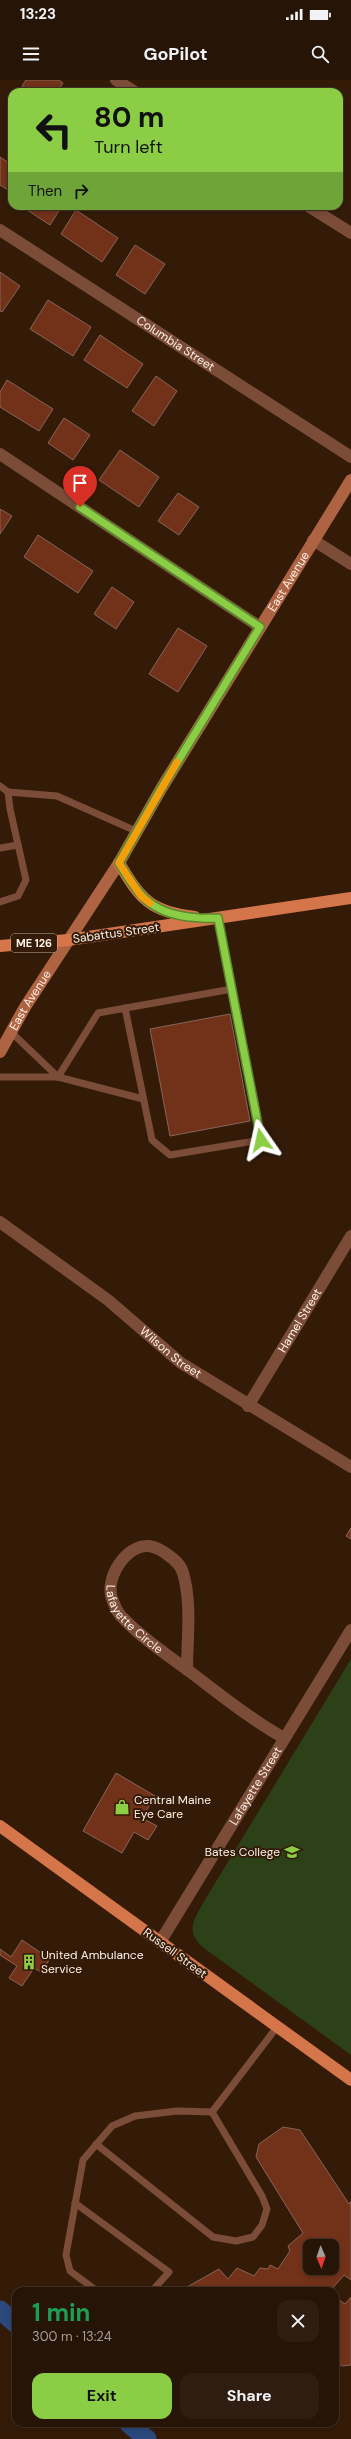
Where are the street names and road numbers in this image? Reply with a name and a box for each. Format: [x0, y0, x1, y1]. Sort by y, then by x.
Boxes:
street label: Columbia Street [133, 312, 218, 375]
street label: East Avenue [264, 548, 313, 615]
street label: Sabattus Street [72, 919, 160, 947]
road number: ME 126 [11, 934, 57, 952]
street label: East Avenue [6, 967, 55, 1033]
street label: Hamel Street [274, 1285, 326, 1356]
street label: Wilson Street [136, 1323, 205, 1382]
street label: Lafayette Circle [102, 1584, 166, 1657]
street label: Lafayette Street [225, 1743, 286, 1828]
street label: Russell Street [140, 1924, 210, 1982]

